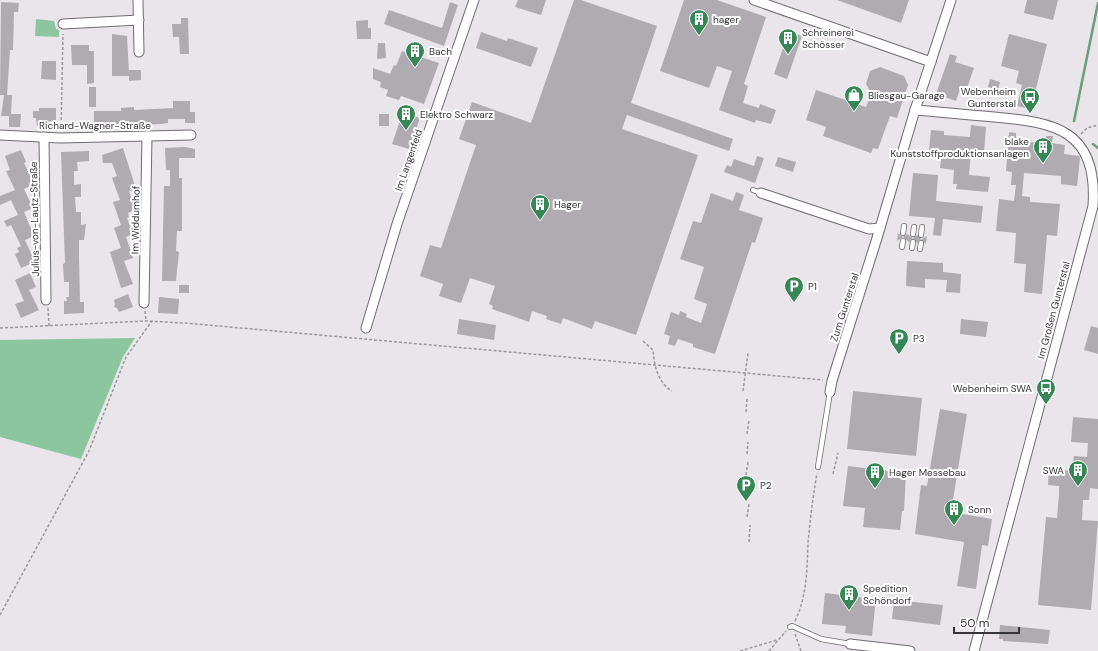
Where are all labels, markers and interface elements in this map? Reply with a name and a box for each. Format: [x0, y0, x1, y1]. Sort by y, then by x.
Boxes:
building icon: hager [688, 8, 710, 36]
place label: hager [713, 13, 739, 26]
place label: Schreinerei Schösser [802, 26, 854, 51]
building icon: Schreinerei Schösser [777, 27, 799, 55]
building icon: Bach [404, 40, 426, 68]
place label: Bach [429, 45, 452, 58]
shop icon: Bliesgau-Garage [843, 84, 865, 112]
place label: Webenheim Gunterstal [961, 85, 1016, 110]
bus stop icon: Webenheim Gunterstal [1019, 86, 1041, 114]
place label: Bliesgau-Garage [868, 89, 945, 102]
building icon: Elektro Schwarz [395, 103, 417, 131]
place label: Elektro Schwarz [420, 108, 493, 121]
street label: Richard-Wagner-Straße [39, 119, 151, 132]
street label: Im Langenfeld [392, 128, 425, 193]
place label: blake Kunststoffproduktionsanlagen [890, 135, 1029, 160]
building icon: blake Kunststoffproduktionsanlagen [1032, 136, 1054, 164]
street label: Julius-von-Lautz-Straße [27, 161, 42, 277]
street label: Im Widdumhof [128, 185, 143, 254]
building icon: Hager [529, 193, 551, 221]
place label: Hager [554, 198, 581, 211]
street label: Im Großen Gunterstal [1034, 260, 1073, 360]
street label: Zum Gunterstal [827, 271, 862, 343]
parking icon: P1 [783, 275, 805, 303]
place label: P1 [808, 280, 817, 293]
parking icon: P3 [888, 327, 910, 355]
place label: P3 [913, 332, 925, 345]
bus stop icon: Webenheim SWA [1035, 377, 1057, 405]
place label: Webenheim SWA [953, 382, 1032, 395]
building icon: SWA [1067, 459, 1089, 487]
building icon: Hager Messebau [864, 461, 886, 489]
place label: SWA [1043, 464, 1064, 477]
place label: Hager Messebau [889, 466, 966, 479]
parking icon: P2 [735, 474, 757, 502]
place label: P2 [760, 479, 772, 492]
building icon: Sonn [943, 498, 965, 526]
place label: Sonn [968, 503, 991, 516]
place label: Spedition Schöndorf [863, 582, 912, 607]
building icon: Spedition Schöndorf [838, 583, 860, 611]
scale bar [954, 609, 1019, 635]
text: 50 m [960, 615, 989, 631]

